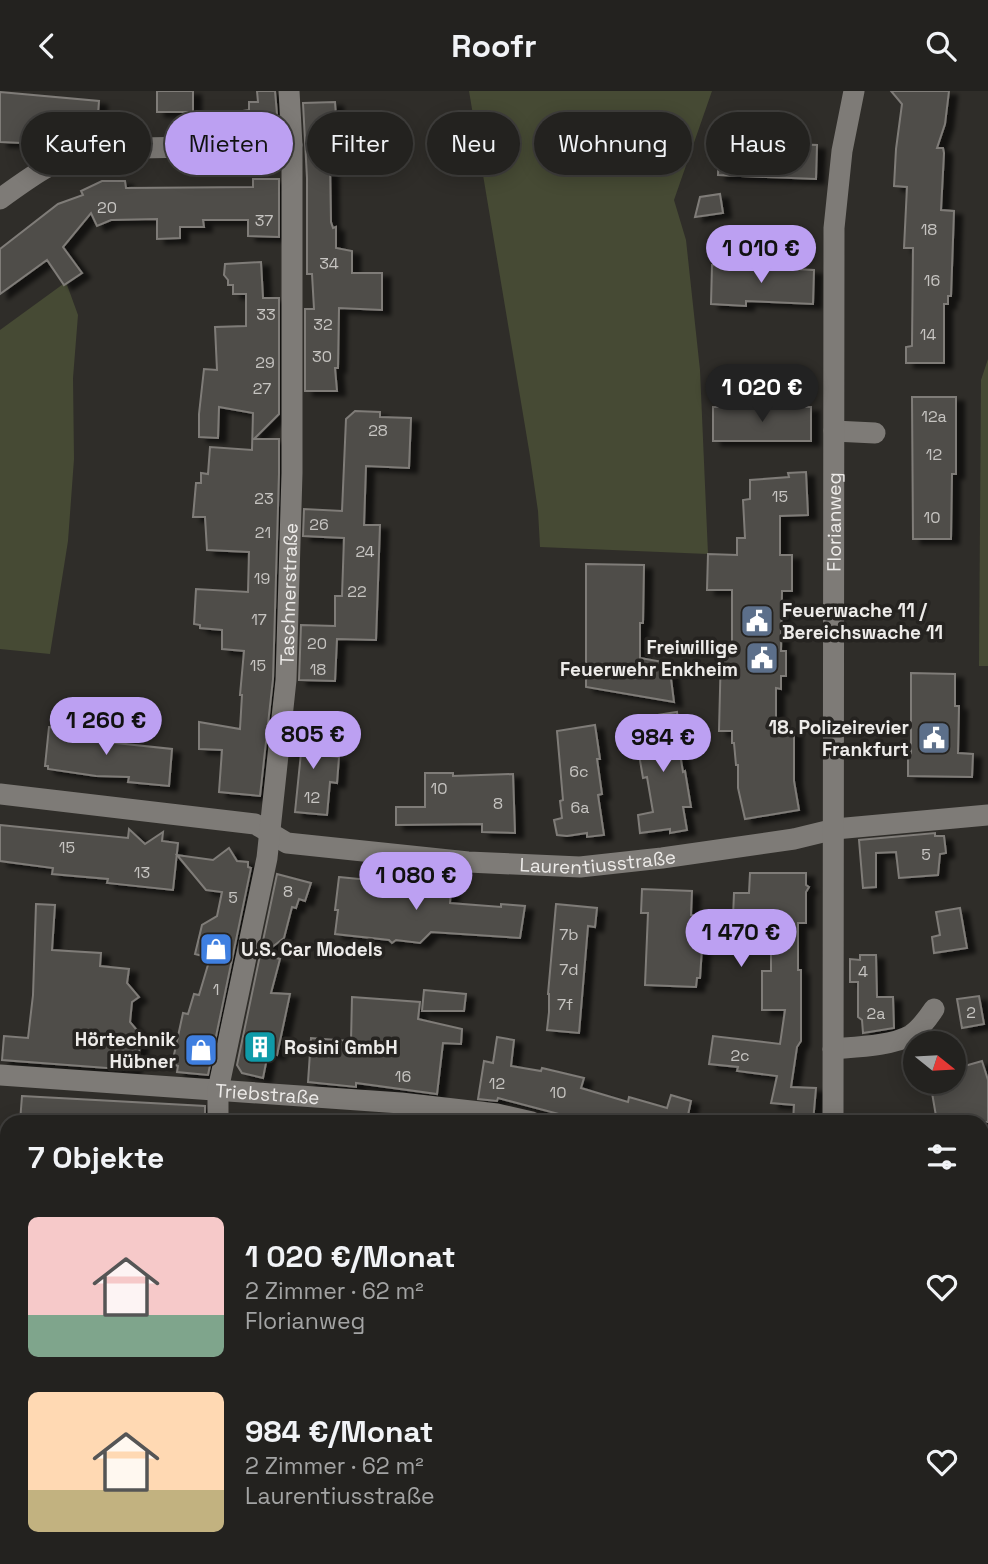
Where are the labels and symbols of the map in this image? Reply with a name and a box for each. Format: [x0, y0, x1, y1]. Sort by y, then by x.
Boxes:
house number: 20 [97, 197, 117, 218]
house number: 37 [255, 210, 273, 231]
house number: 18 [921, 219, 937, 240]
pin: 1 010 € [696, 225, 826, 285]
house number: 34 [319, 253, 339, 274]
house number: 16 [924, 270, 940, 291]
house number: 33 [256, 304, 276, 325]
house number: 32 [313, 314, 333, 335]
house number: 14 [920, 324, 936, 345]
house number: 30 [312, 346, 332, 367]
house number: 29 [255, 352, 275, 373]
pin: 1 020 € [697, 365, 827, 424]
house number: 27 [253, 378, 271, 399]
house number: 12a [921, 406, 947, 427]
house number: 28 [368, 420, 388, 441]
house number: 12 [926, 444, 942, 465]
street label: Florianweg [821, 472, 846, 572]
house number: 15 [772, 486, 788, 507]
house number: 23 [254, 488, 274, 509]
house number: 10 [924, 507, 940, 528]
house number: 26 [309, 514, 329, 535]
house number: 21 [255, 522, 271, 543]
street label: Taschnerstraße [274, 522, 303, 666]
house number: 24 [355, 541, 375, 562]
house number: 19 [254, 568, 270, 589]
house number: 22 [347, 581, 367, 602]
place label: Feuerwache 11 / Bereichswache 11 [782, 598, 943, 645]
public building icon: Feuerwache 11 / Bereichswache 11 [738, 602, 776, 640]
house number: 17 [251, 609, 267, 630]
house number: 20 [307, 633, 327, 654]
place label: Freiwillige Feuerwehr Enkheim [560, 635, 738, 682]
public building icon: Freiwillige Feuerwehr Enkheim [743, 639, 781, 677]
house number: 15 [250, 655, 266, 676]
house number: 18 [310, 659, 326, 680]
pin: 1 260 € [41, 697, 171, 757]
pin: 805 € [264, 711, 362, 771]
pin: 984 € [614, 715, 712, 774]
place label: 18. Polizeirevier Frankfurt [769, 715, 909, 762]
public building icon: 18. Polizeirevier Frankfurt [915, 719, 953, 757]
house number: 6c [569, 761, 589, 782]
house number: 10 [431, 778, 447, 799]
house number: 12 [304, 787, 320, 808]
house number: 8 [493, 793, 503, 814]
house number: 6a [571, 797, 590, 818]
house number: 15 [59, 837, 75, 858]
street label: Laurentiusstraße [519, 844, 677, 880]
house number: 5 [921, 844, 931, 865]
pin: 1 080 € [351, 853, 481, 912]
house number: 13 [134, 862, 150, 883]
house number: 8 [283, 881, 293, 902]
house number: 5 [228, 887, 238, 908]
pin: 1 470 € [676, 909, 806, 969]
house number: 7b [559, 924, 579, 945]
shop icon: U.S. Car Models [197, 930, 235, 968]
place label: U.S. Car Models [241, 937, 383, 962]
house number: 7d [559, 959, 579, 980]
house number: 4 [858, 961, 868, 982]
house number: 1 [213, 979, 219, 1000]
house number: 7f [557, 994, 573, 1015]
house number: 2 [966, 1002, 976, 1023]
house number: 2a [867, 1003, 885, 1024]
place label: Hörtechnik Hübner [75, 1027, 176, 1074]
building icon: Rosini GmbH [241, 1028, 279, 1066]
shop icon: Hörtechnik Hübner [182, 1031, 220, 1069]
north arrow [903, 1031, 966, 1094]
place label: Rosini GmbH [284, 1035, 398, 1060]
house number: 2c [730, 1045, 750, 1066]
house number: 16 [395, 1066, 411, 1087]
house number: 12 [489, 1073, 505, 1094]
street label: Triebstraße [214, 1078, 320, 1110]
house number: 10 [550, 1082, 566, 1103]

